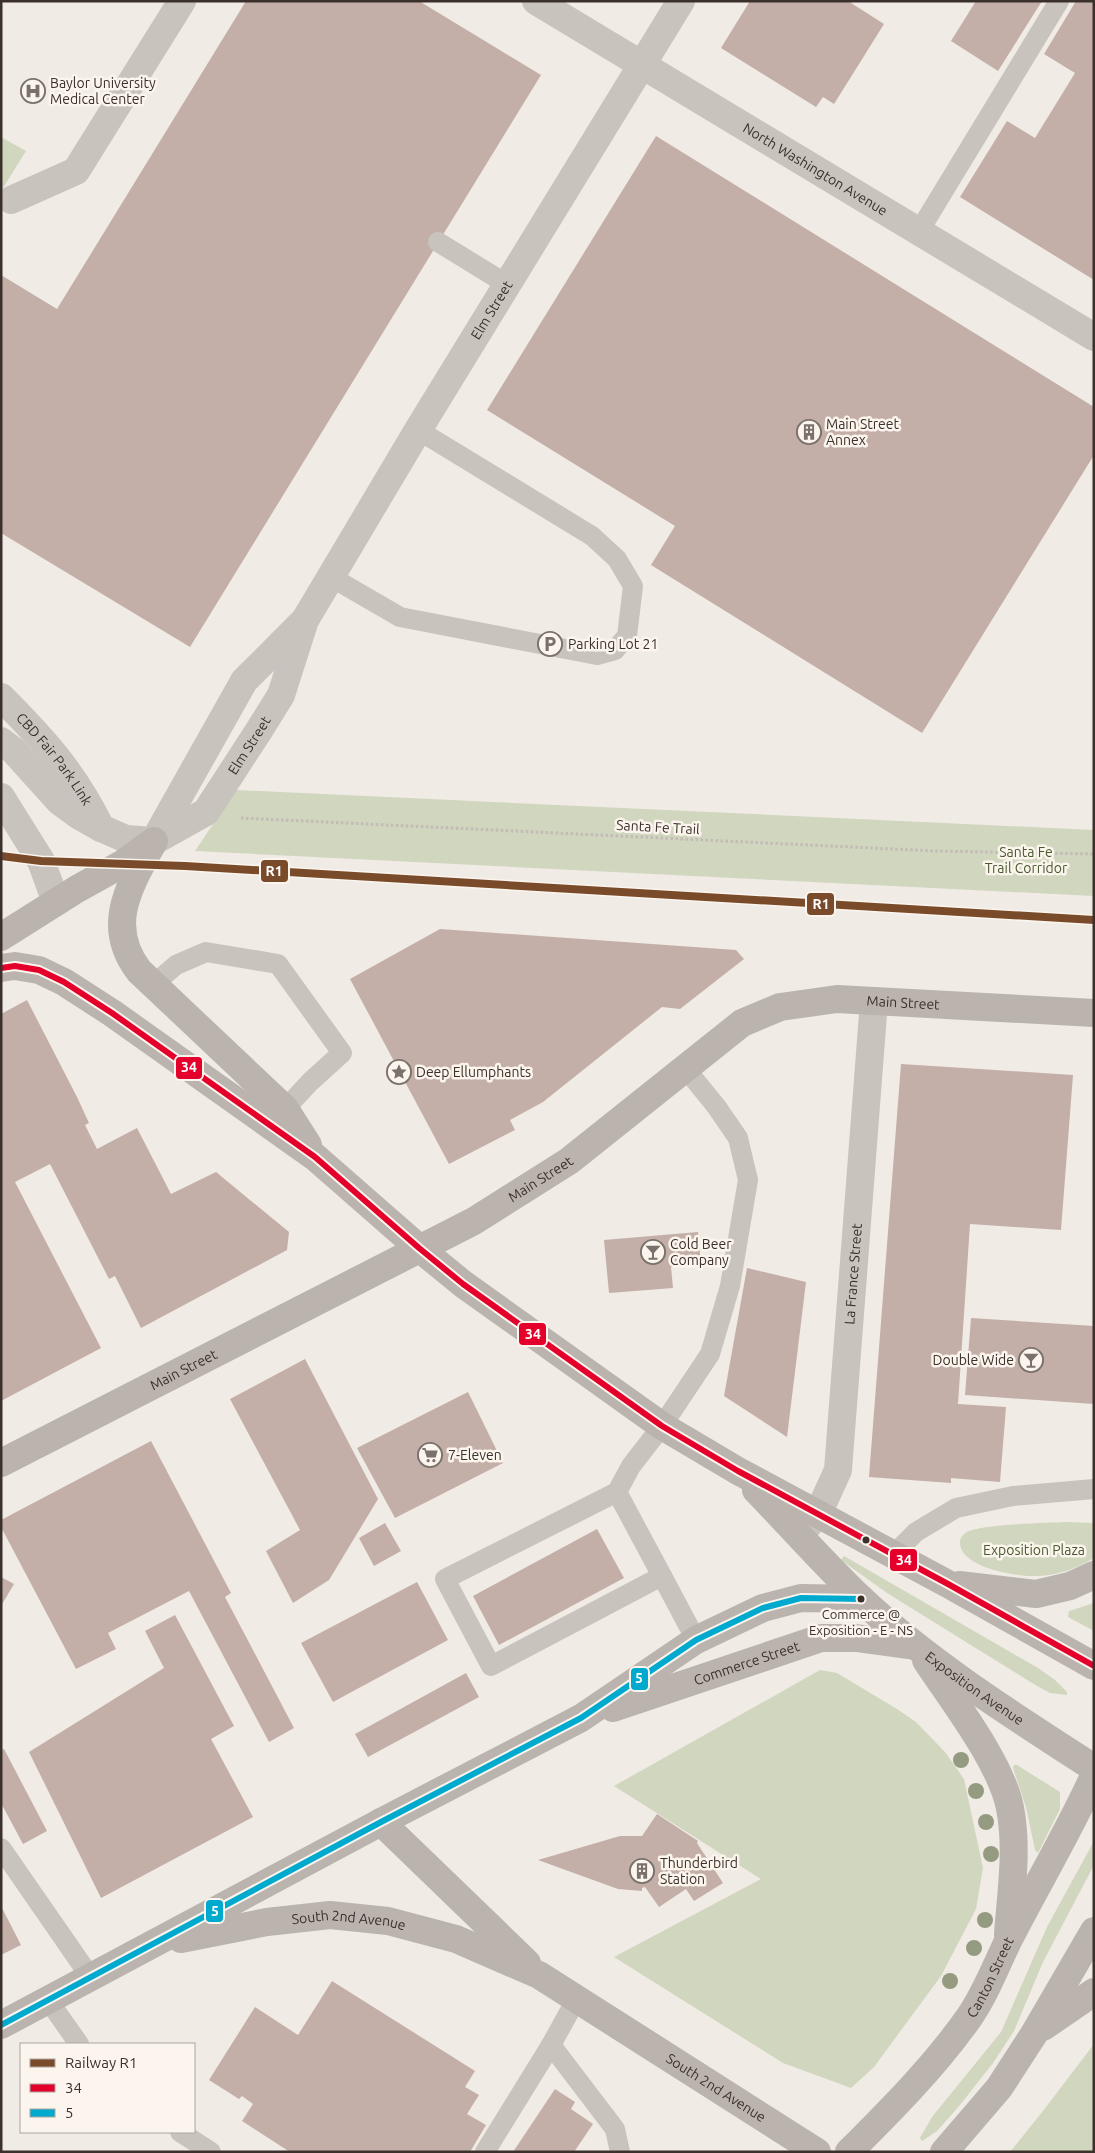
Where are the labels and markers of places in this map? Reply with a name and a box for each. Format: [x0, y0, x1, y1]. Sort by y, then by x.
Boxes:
place label: Baylor University Medical Center [50, 75, 156, 107]
hospital icon: Baylor University Medical Center [20, 78, 46, 104]
place label: Main Street Annex [826, 416, 900, 448]
building icon: Main Street Annex [796, 419, 822, 445]
parking icon: Parking Lot 21 [537, 631, 563, 657]
place label: Parking Lot 21 [568, 636, 658, 652]
place icon: Deep Ellumphants [386, 1059, 412, 1085]
place label: Deep Ellumphants [416, 1064, 531, 1080]
place label: Cold Beer Company [670, 1236, 732, 1268]
bar icon: Cold Beer Company [640, 1239, 666, 1265]
bar icon: Double Wide [1018, 1347, 1044, 1373]
place label: Double Wide [933, 1352, 1014, 1368]
supermarket icon: 7-Eleven [417, 1442, 443, 1468]
place label: 7-Eleven [448, 1447, 502, 1463]
unlabelled marker [861, 1535, 871, 1545]
marker: Commerce @ Exposition - E - NS [856, 1594, 866, 1604]
place label: Commerce @ Exposition - E - NS [809, 1607, 913, 1637]
place label: Thunderbird Station [660, 1855, 738, 1887]
building icon: Thunderbird Station [629, 1858, 655, 1884]

